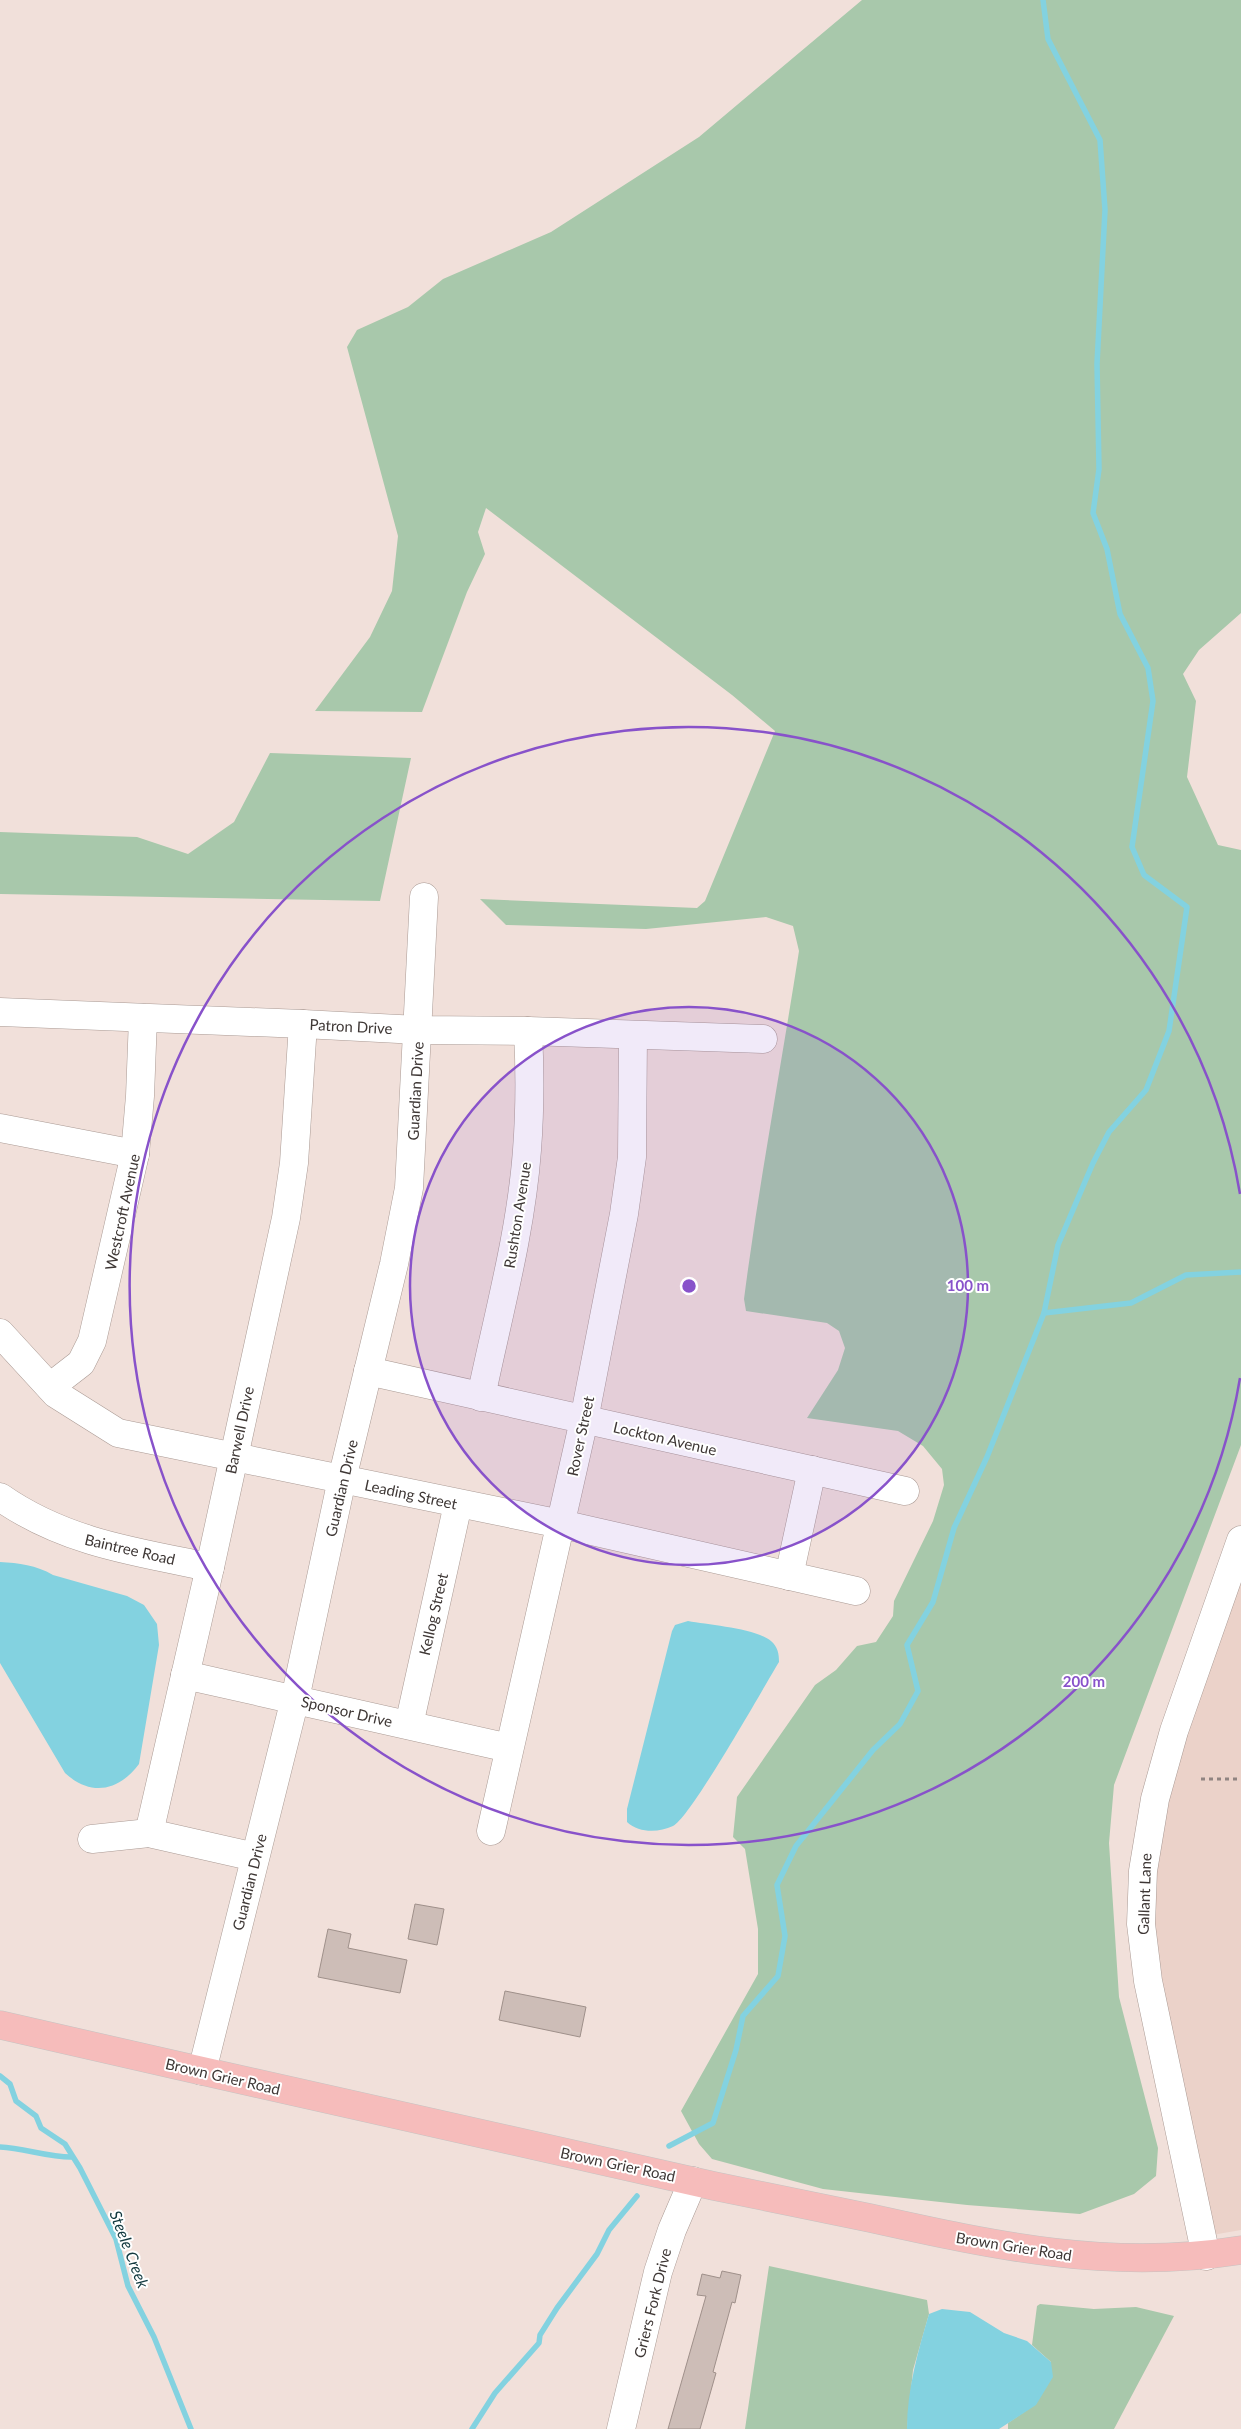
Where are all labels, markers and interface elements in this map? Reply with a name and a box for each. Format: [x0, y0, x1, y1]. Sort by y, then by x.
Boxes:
street label: Patron Drive [309, 1015, 393, 1037]
street label: Guardian Drive [403, 1041, 427, 1141]
street label: Westcroft Avenue [101, 1152, 143, 1272]
street label: Rushton Avenue [500, 1160, 534, 1269]
text: 100 m [947, 1276, 989, 1294]
centre of rings [680, 1277, 698, 1295]
street label: Barwell Drive [221, 1385, 257, 1475]
street label: Rover Street [563, 1394, 597, 1478]
street label: Lockton Avenue [612, 1417, 719, 1459]
street label: Guardian Drive [321, 1438, 361, 1538]
street label: Leading Street [363, 1475, 459, 1513]
street label: Baintree Road [83, 1530, 177, 1568]
street label: Kellog Street [415, 1570, 451, 1657]
text: 200 m [1063, 1672, 1105, 1690]
street label: Sponsor Drive [300, 1692, 394, 1730]
street label: Guardian Drive [228, 1832, 270, 1932]
street label: Gallant Lane [1134, 1853, 1154, 1935]
street label: Brown Grier Road [164, 2054, 282, 2098]
street label: Brown Grier Road [559, 2143, 677, 2185]
water label: Steele Creek [107, 2208, 154, 2291]
street label: Brown Grier Road [955, 2228, 1073, 2264]
street label: Griers Fork Drive [630, 2246, 674, 2360]

